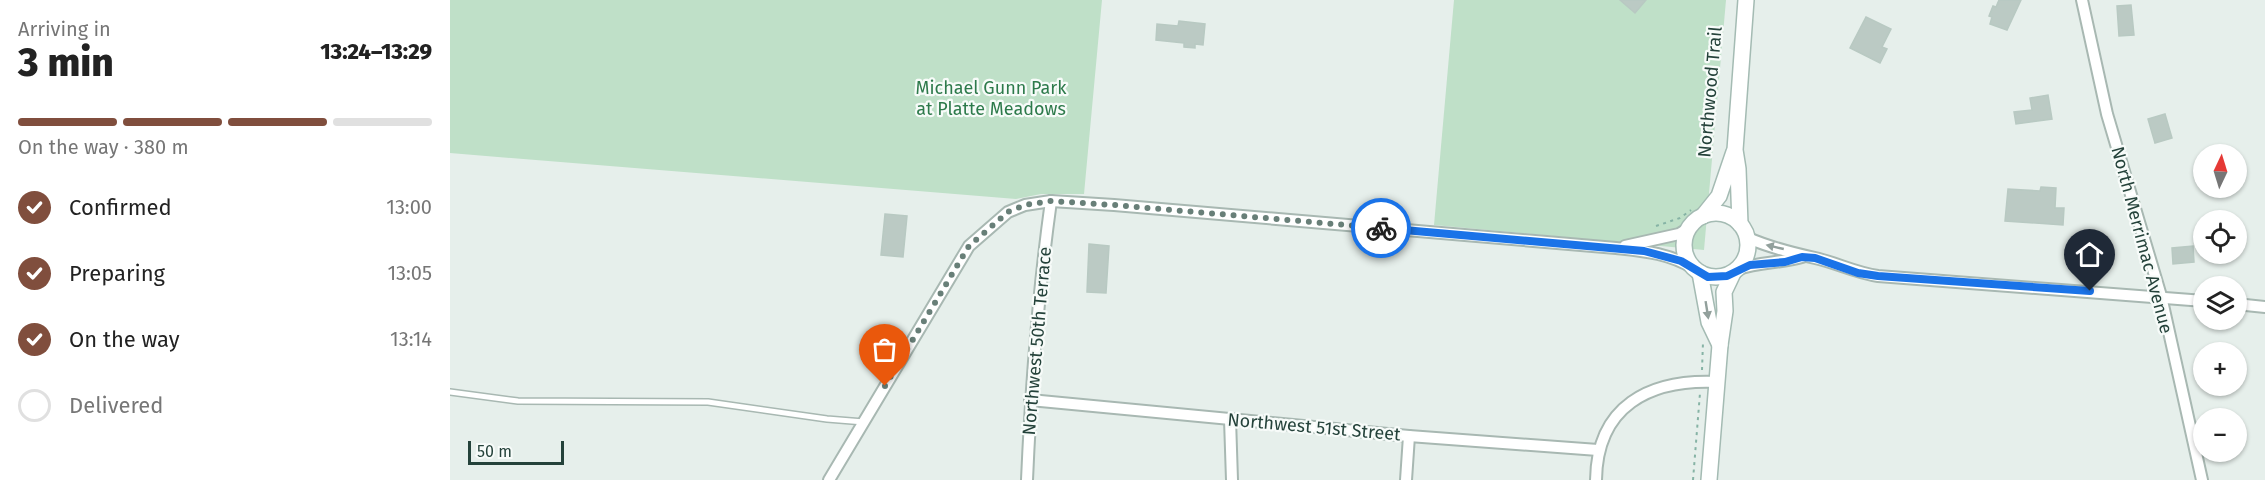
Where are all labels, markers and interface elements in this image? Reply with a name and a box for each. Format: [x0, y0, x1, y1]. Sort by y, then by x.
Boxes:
text: Arriving in [18, 17, 111, 41]
street label: Northwood Trail [1693, 26, 1727, 158]
text: 13:24–13:29 [320, 38, 432, 65]
text: 3 min [18, 40, 114, 86]
park label: Michael Gunn Park at Platte Meadows [915, 77, 1067, 120]
text: On the way · 380 m [18, 135, 189, 159]
street label: North Merrimac Avenue [2106, 144, 2178, 336]
north arrow [2193, 144, 2247, 198]
map controls [2193, 144, 2247, 462]
icon: check [18, 191, 51, 224]
text: Confirmed [69, 194, 172, 221]
text: 13:00 [386, 195, 432, 219]
courier [1351, 198, 1411, 258]
button: locate [2193, 210, 2247, 264]
icon: bike [1365, 212, 1398, 245]
pin [2064, 229, 2115, 291]
icon: home [2073, 238, 2106, 271]
one-way arrow [1766, 242, 1784, 252]
street label: Northwest 50th Terrace [1018, 246, 1056, 436]
icon: check [18, 257, 51, 290]
text: Preparing [69, 260, 165, 287]
text: 13:05 [387, 261, 432, 285]
button: layers [2193, 276, 2247, 330]
one-way arrow [1703, 301, 1712, 320]
icon: check [18, 323, 51, 356]
pin [859, 324, 910, 386]
text: On the way [69, 326, 180, 353]
text: 13:14 [390, 327, 432, 351]
icon: bag [868, 333, 901, 366]
button: + [2193, 342, 2247, 396]
text: Delivered [69, 392, 164, 419]
street label: Northwest 51st Street [1227, 408, 1402, 446]
button: − [2193, 408, 2247, 462]
scale bar [468, 438, 564, 466]
text: 50 m [477, 442, 512, 461]

